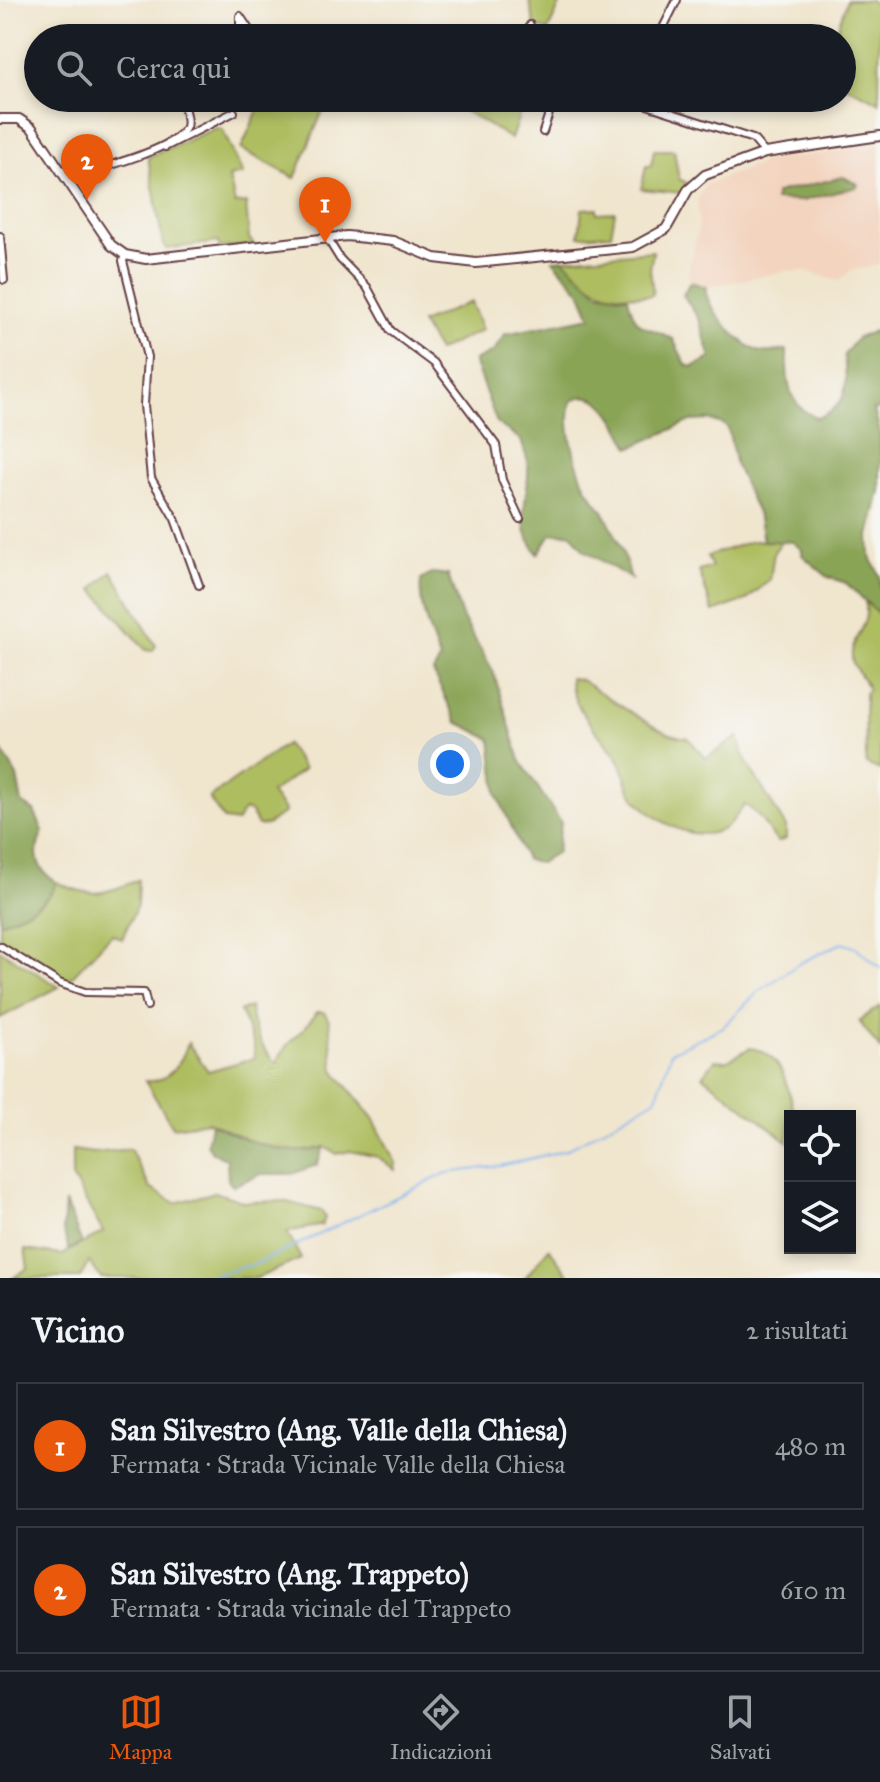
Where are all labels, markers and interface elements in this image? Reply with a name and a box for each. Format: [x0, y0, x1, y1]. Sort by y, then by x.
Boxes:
search box [24, 24, 856, 112]
icon: search [52, 46, 96, 90]
text: Cerca qui [116, 50, 230, 86]
pin: 2 [61, 134, 113, 200]
pin: 1 [299, 177, 351, 243]
your location [430, 744, 470, 784]
map controls [784, 1110, 856, 1254]
button: locate [784, 1110, 856, 1182]
button: layers [784, 1182, 856, 1254]
text: Vicino [32, 1310, 124, 1351]
text: 2 risultati [746, 1314, 848, 1346]
text: San Silvestro (Ang. Valle della Chiesa) [110, 1412, 567, 1448]
text: 1 [55, 1430, 65, 1462]
text: 480 m [775, 1430, 846, 1462]
text: Fermata · Strada Vicinale Valle della Chiesa [110, 1448, 566, 1480]
text: San Silvestro (Ang. Trappeto) [110, 1556, 469, 1592]
text: 2 [54, 1574, 66, 1606]
text: 610 m [780, 1574, 846, 1606]
text: Fermata · Strada vicinale del Trappeto [110, 1592, 511, 1624]
tab: Mappa [109, 1690, 172, 1765]
tab: Indicazioni [390, 1690, 492, 1765]
tab: Salvati [710, 1690, 771, 1765]

